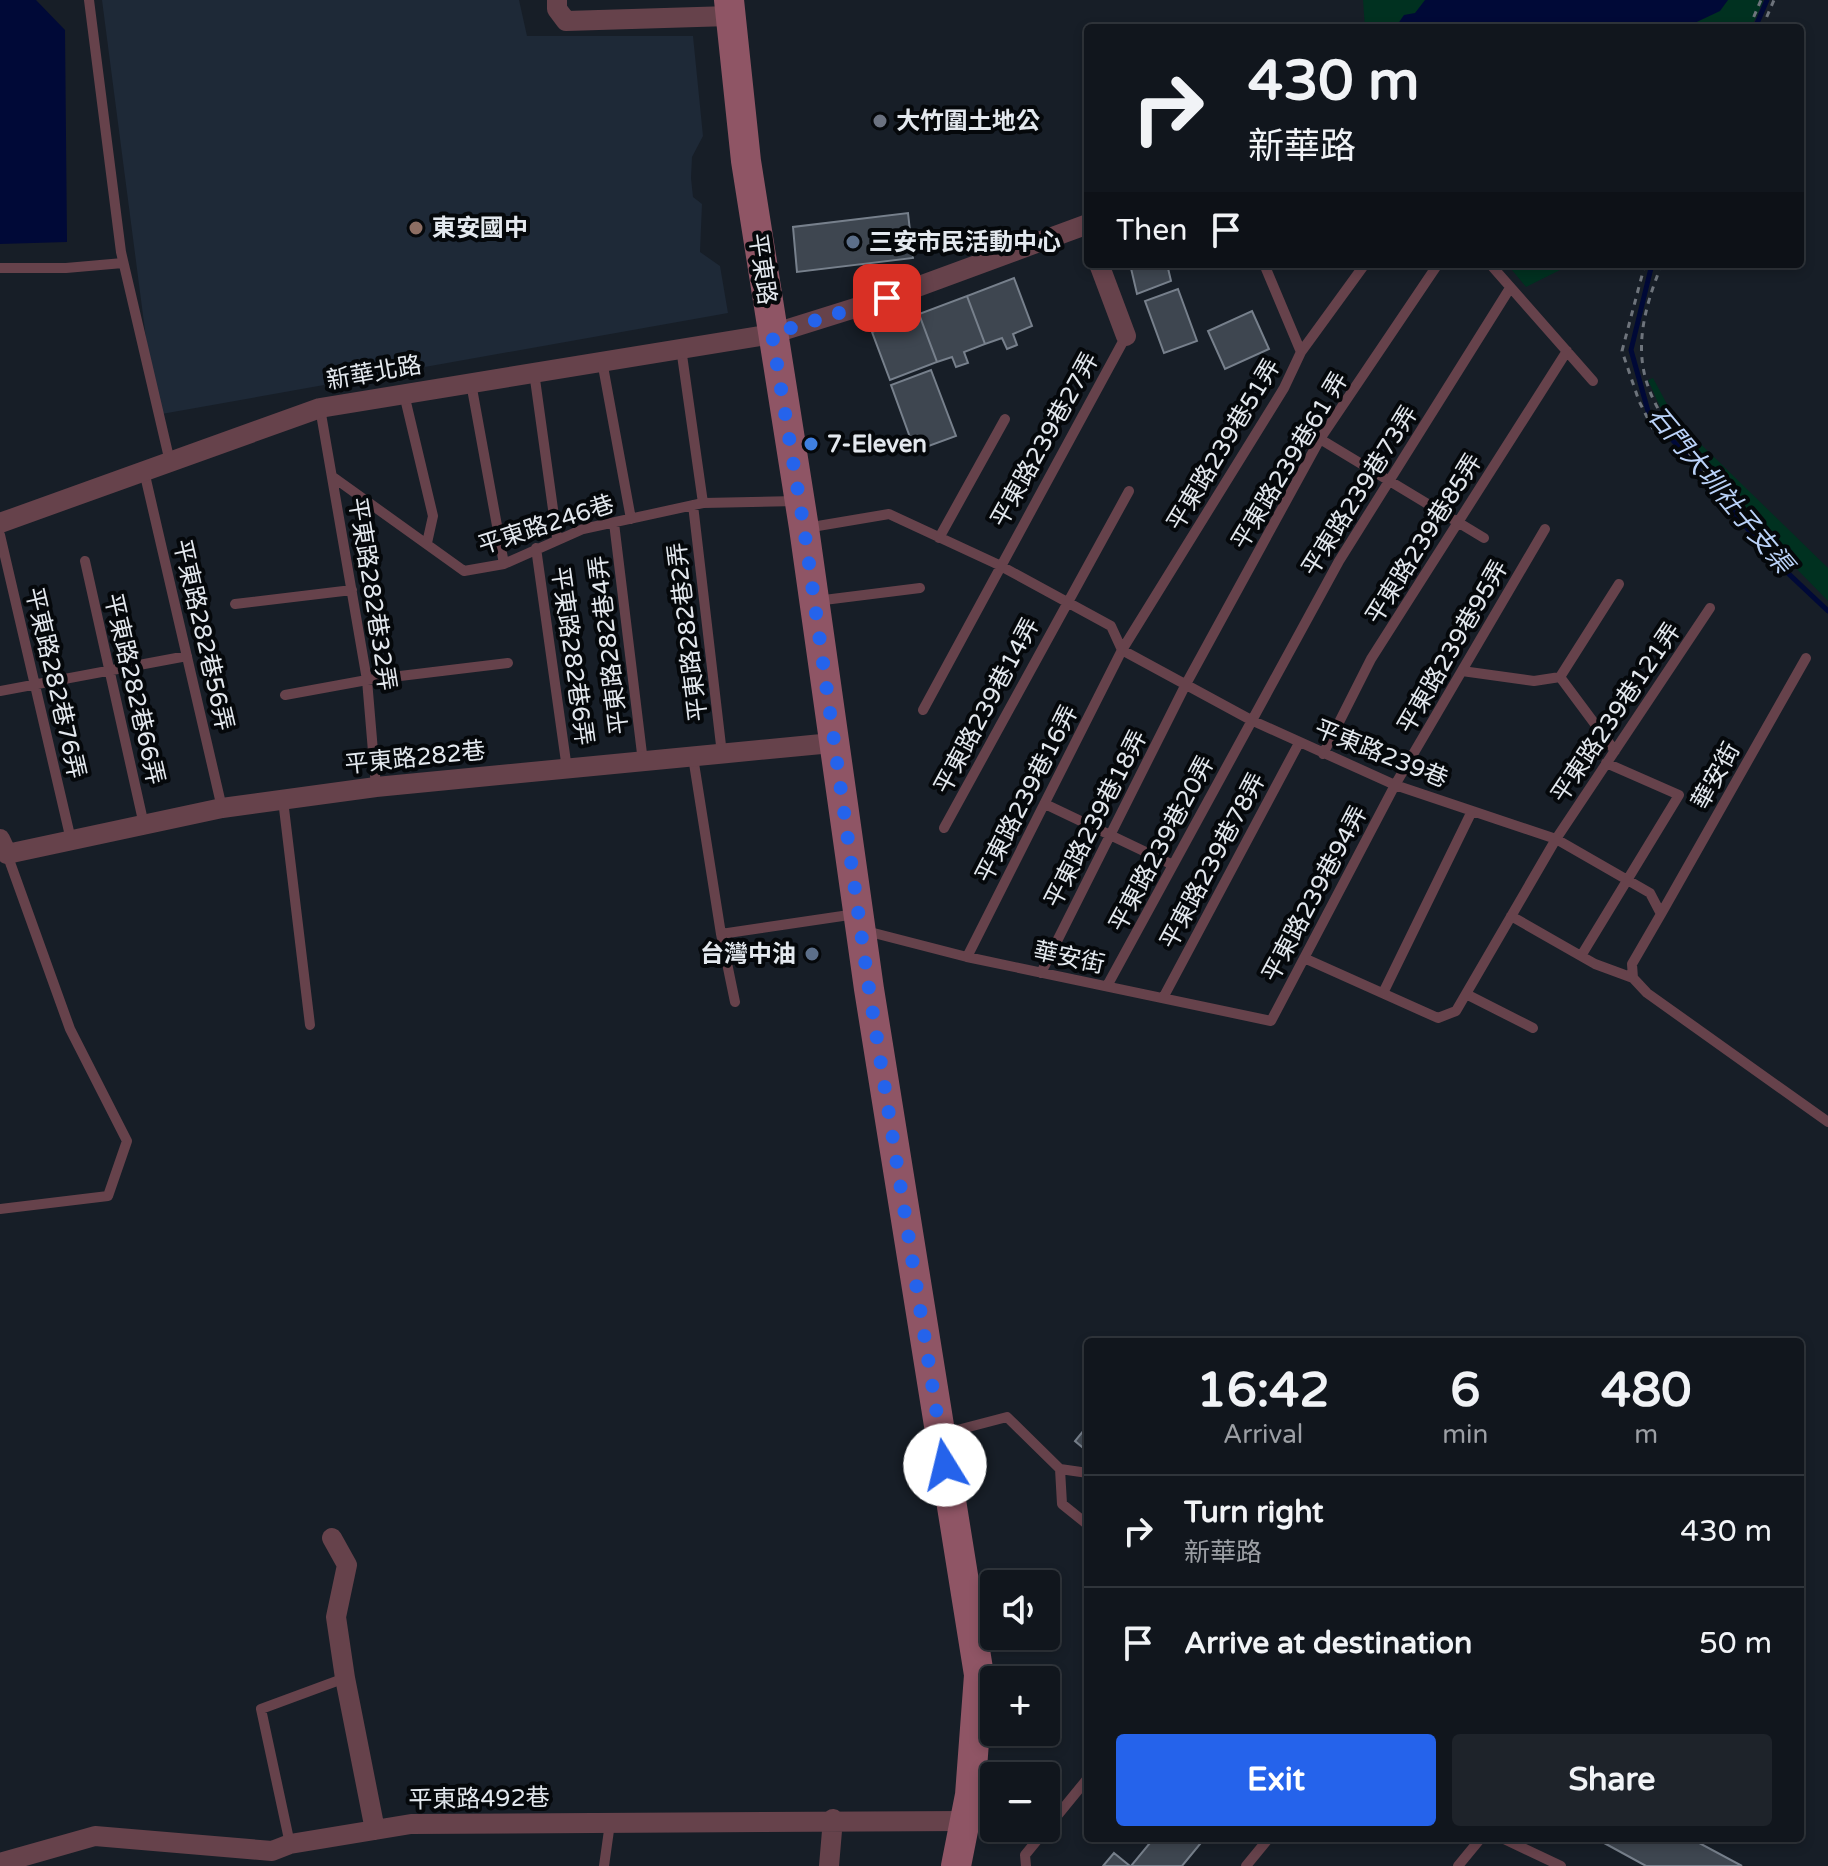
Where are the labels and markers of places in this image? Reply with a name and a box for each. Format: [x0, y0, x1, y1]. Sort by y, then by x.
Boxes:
place label: 大竹圍土地公 [896, 107, 1040, 136]
marker: 大竹圍土地公 [871, 112, 889, 130]
place label: 東安國中 [432, 214, 528, 243]
marker: 東安國中 [407, 219, 425, 237]
place label: 三安市民活動中心 [869, 228, 1061, 257]
marker: 三安市民活動中心 [844, 233, 862, 251]
pin [853, 264, 921, 332]
place label: 7-Eleven [827, 430, 927, 459]
marker: 7-Eleven [802, 435, 820, 453]
place label: 台灣中油 [700, 940, 796, 969]
marker: 台灣中油 [803, 945, 821, 963]

